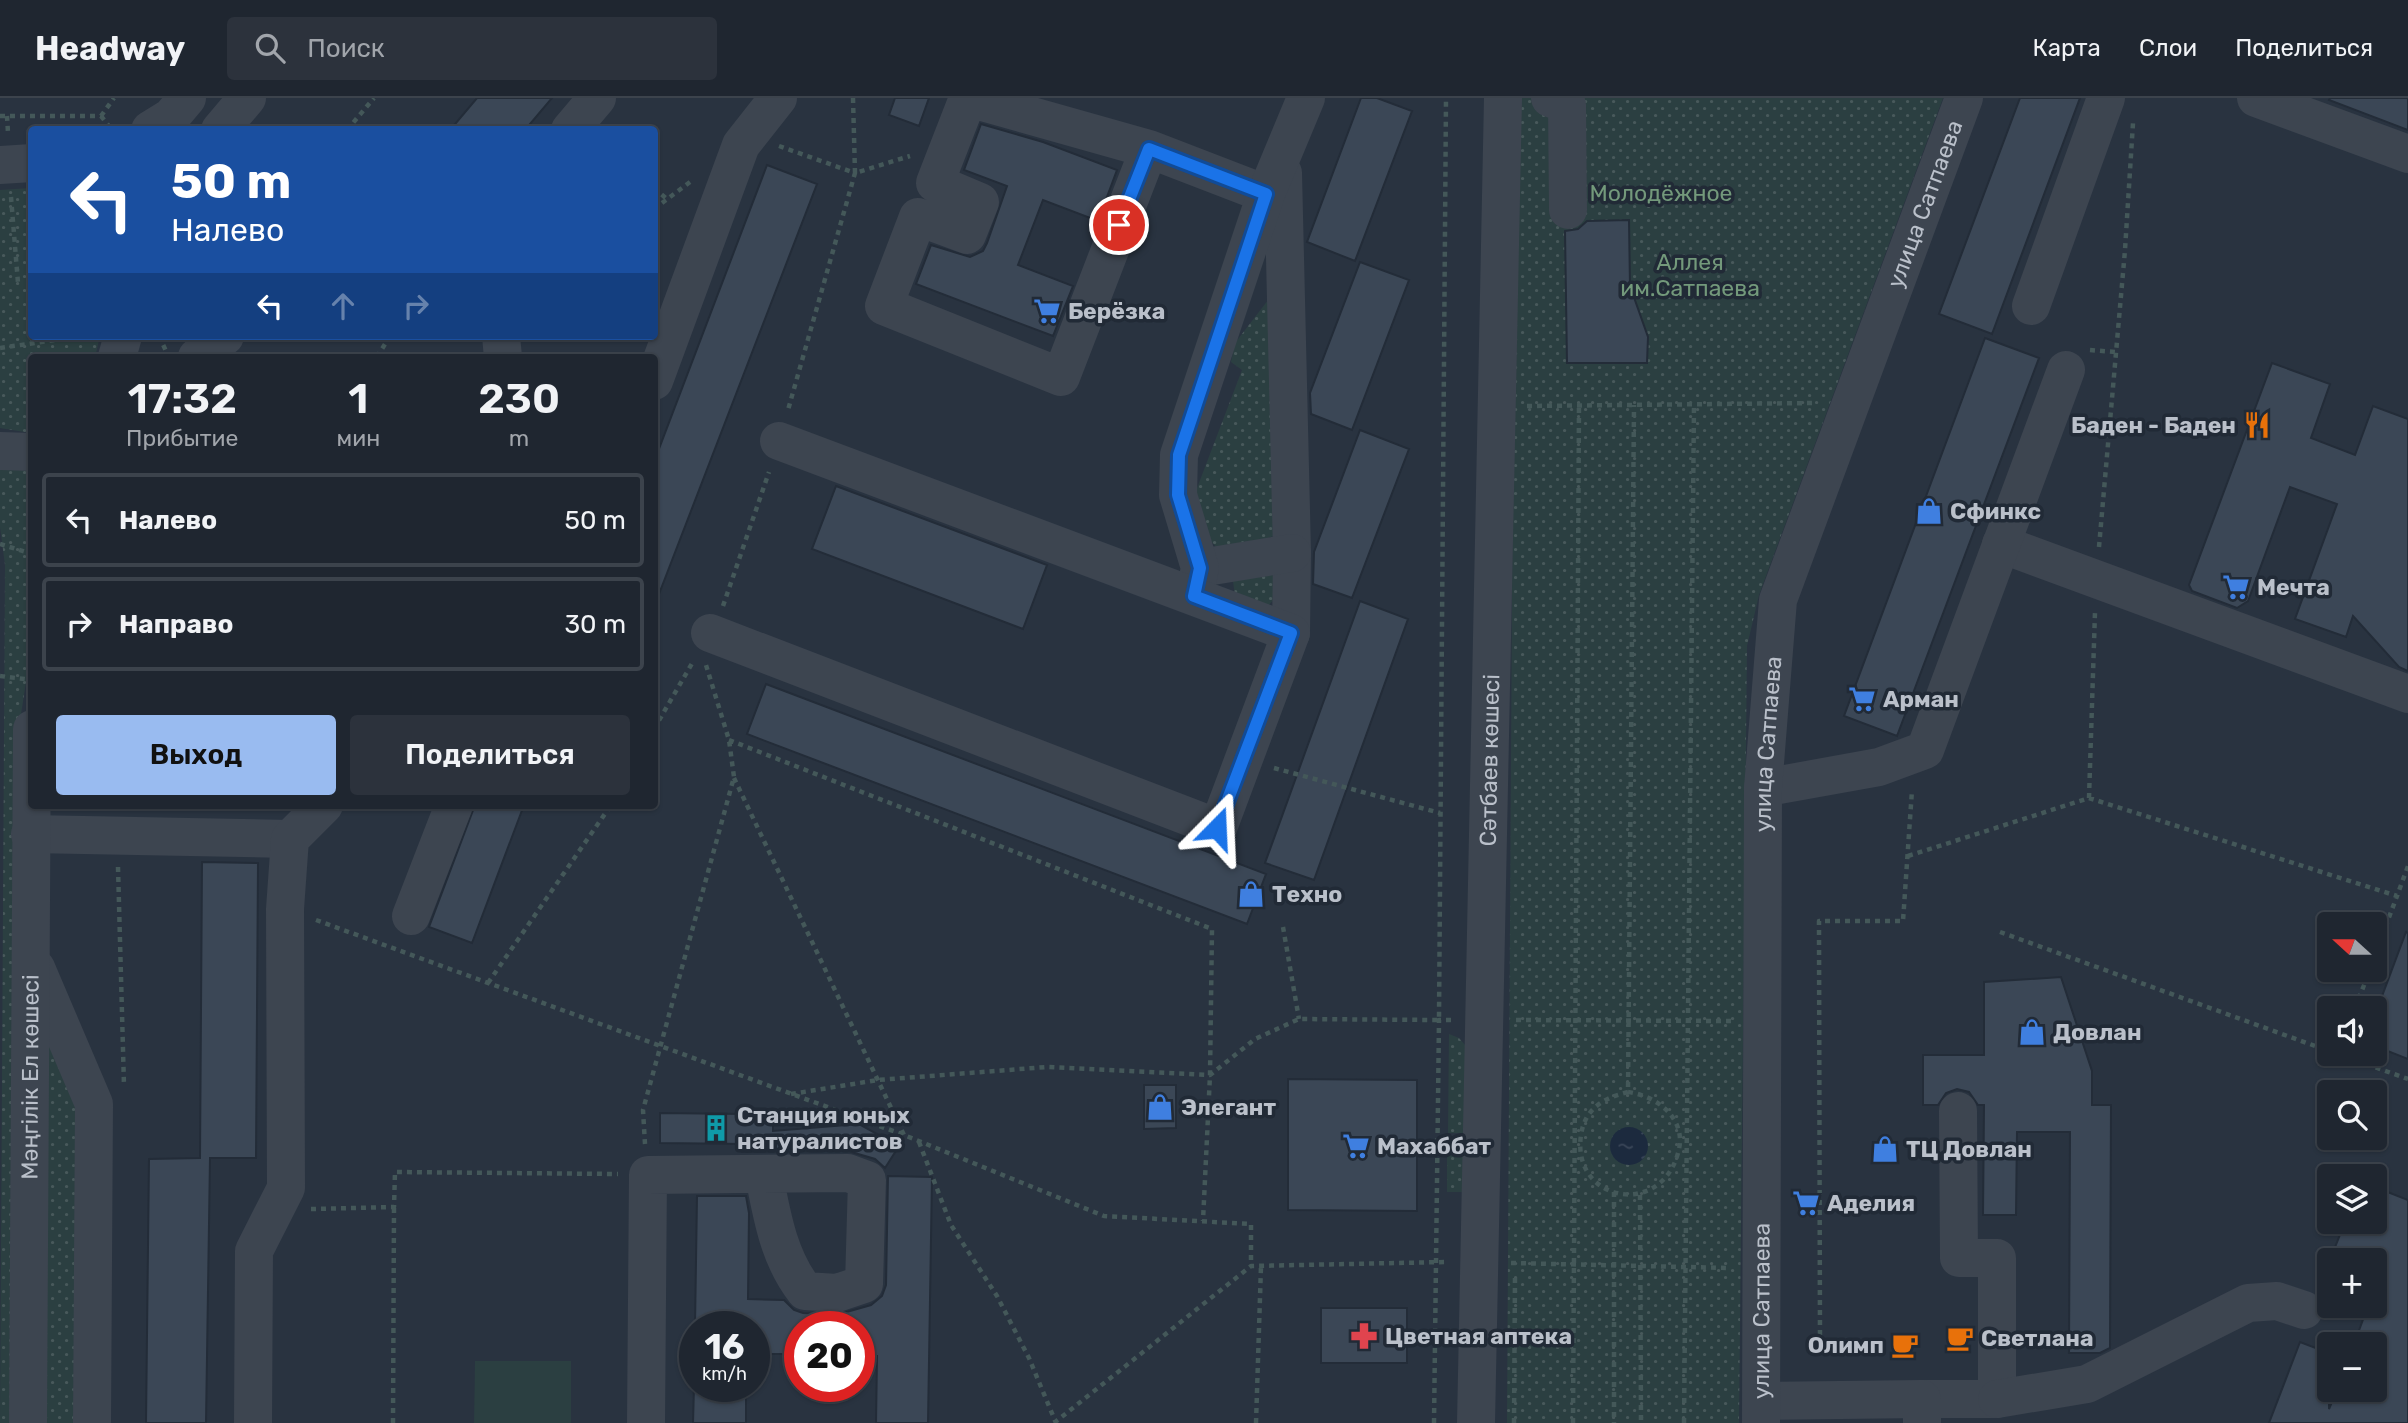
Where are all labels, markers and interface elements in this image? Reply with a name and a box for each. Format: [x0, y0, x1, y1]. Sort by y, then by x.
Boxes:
search box [227, 17, 717, 80]
text: Headway [35, 29, 185, 68]
icon: search [251, 29, 289, 67]
text: Поиск [307, 33, 385, 64]
text: Карта [2032, 34, 2101, 62]
text: Слои [2139, 34, 2197, 62]
text: Поделиться [2235, 34, 2373, 62]
street label: улица Сатпаева [1881, 116, 1969, 292]
text: 50 m [171, 152, 291, 210]
icon: left [56, 154, 147, 245]
park label: Молодёжное [1590, 179, 1732, 207]
pin [1089, 195, 1149, 255]
icon: arrive [1100, 206, 1138, 244]
text: Налево [171, 211, 284, 249]
park label: Аллея им.Сатпаева [1620, 248, 1760, 302]
icon: left [251, 287, 289, 325]
icon: ahead [324, 287, 362, 325]
icon: right [397, 287, 435, 325]
supermarket icon: Берёзка [1032, 296, 1062, 326]
place label: Берёзка [1068, 297, 1165, 325]
text: 17:32 [128, 374, 237, 424]
text: 1 [348, 374, 368, 424]
text: 230 [478, 374, 560, 424]
restaurant icon: Баден - Баден [2242, 410, 2272, 440]
place label: Баден - Баден [2071, 411, 2236, 439]
text: Прибытие [126, 424, 238, 452]
text: мин [336, 424, 380, 452]
text: m [509, 424, 529, 452]
shop icon: Сфинкс [1914, 496, 1944, 526]
place label: Сфинкс [1950, 497, 2041, 525]
icon: left [60, 501, 98, 539]
text: Налево [119, 505, 217, 536]
text: 50 m [565, 505, 626, 536]
supermarket icon: Мечта [2221, 572, 2251, 602]
place label: Мечта [2257, 573, 2330, 601]
icon: right [60, 605, 98, 643]
text: Направо [119, 609, 233, 640]
text: 30 m [564, 609, 626, 640]
street label: улица Сатпаева [1749, 655, 1787, 832]
street label: Сәтбаев көшесі [1474, 674, 1505, 847]
supermarket icon: Арман [1847, 684, 1877, 714]
place label: Арман [1883, 685, 1959, 713]
button: Выход [56, 715, 336, 795]
button: Поделиться [350, 715, 630, 795]
position arrow [1180, 791, 1254, 865]
shop icon: Техно [1236, 879, 1266, 909]
place label: Техно [1272, 880, 1342, 908]
north arrow [2317, 912, 2387, 982]
map controls [2317, 912, 2387, 1402]
street label: Мәңгілік Ел көшесі [15, 974, 45, 1180]
button: sound [2317, 996, 2387, 1066]
shop icon: Довлан [2017, 1017, 2047, 1047]
place label: Довлан [2053, 1018, 2142, 1046]
button: search [2317, 1080, 2387, 1150]
shop icon: Элегант [1145, 1092, 1175, 1122]
place label: Элегант [1181, 1093, 1276, 1121]
place label: Станция юных натуралистов [737, 1101, 910, 1155]
building icon: Станция юных натуралистов [701, 1113, 731, 1143]
supermarket icon: Махаббат [1341, 1131, 1371, 1161]
place label: Махаббат [1377, 1132, 1492, 1160]
shop icon: ТЦ Довлан [1870, 1134, 1900, 1164]
place label: ТЦ Довлан [1906, 1135, 2032, 1163]
button: layers [2317, 1164, 2387, 1234]
supermarket icon: Аделия [1791, 1188, 1821, 1218]
place label: Аделия [1827, 1189, 1915, 1217]
street label: улица Сатпаева [1747, 1223, 1776, 1399]
button: + [2317, 1248, 2387, 1318]
speed limit sign: 20 [784, 1311, 875, 1402]
pharmacy icon: Цветная аптека [1349, 1321, 1379, 1351]
place label: Цветная аптека [1385, 1322, 1572, 1350]
cafe icon: Светлана [1945, 1323, 1975, 1353]
place label: Светлана [1981, 1324, 2094, 1352]
text: 16 [704, 1326, 745, 1368]
cafe icon: Олимп [1890, 1330, 1920, 1360]
place label: Олимп [1808, 1331, 1884, 1359]
button: − [2317, 1332, 2387, 1402]
text: km/h [702, 1363, 747, 1385]

